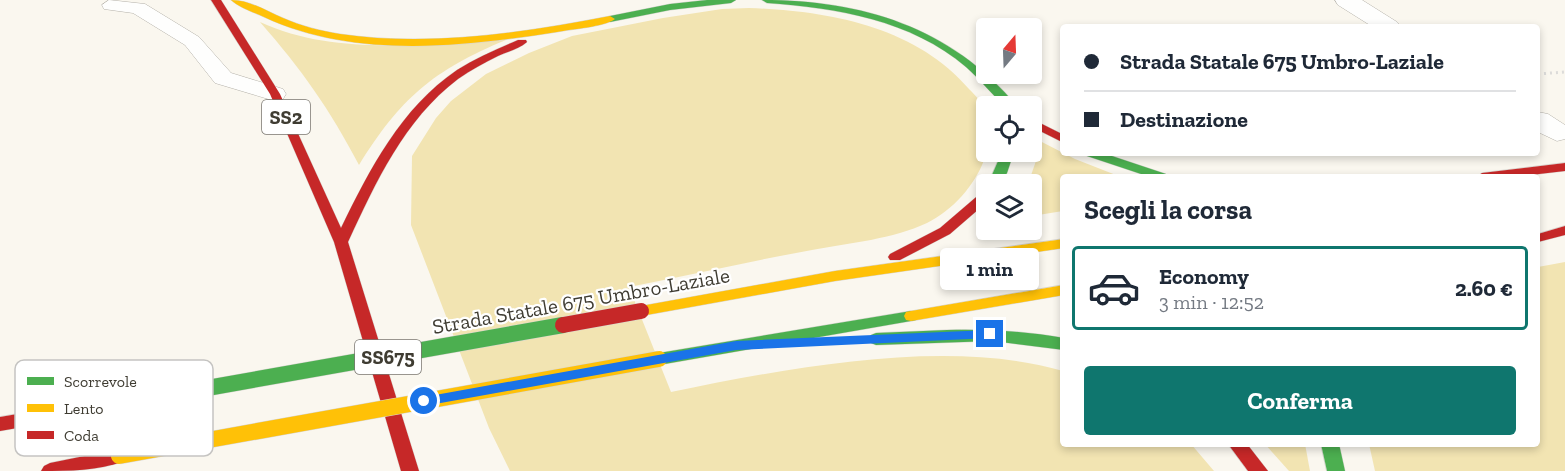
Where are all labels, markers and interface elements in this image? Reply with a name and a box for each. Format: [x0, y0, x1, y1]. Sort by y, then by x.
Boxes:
north arrow [976, 18, 1042, 84]
map controls [976, 18, 1042, 240]
text: Strada Statale 675 Umbro-Laziale [1120, 48, 1444, 75]
button: locate [976, 96, 1042, 162]
road number: SS2 [262, 100, 310, 134]
text: Destinazione [1120, 106, 1248, 133]
button: layers [976, 174, 1042, 240]
text: Scegli la corsa [1084, 194, 1252, 226]
callout: 1 min [940, 247, 1040, 289]
text: 1 min [966, 257, 1013, 281]
icon: car [1087, 261, 1141, 315]
street label: Strada Statale 675 Umbro-Laziale [430, 262, 732, 339]
text: Economy [1159, 263, 1249, 290]
text: 2.60 € [1455, 275, 1513, 302]
text: 3 min · 12:52 [1159, 290, 1264, 314]
route end [976, 320, 1003, 347]
road number: SS675 [355, 340, 421, 374]
legend [15, 360, 213, 456]
button: Conferma [1084, 366, 1516, 435]
text: Scorrevole [64, 372, 137, 391]
route start [410, 387, 437, 414]
text: Lento [64, 399, 104, 418]
text: Coda [64, 426, 99, 445]

